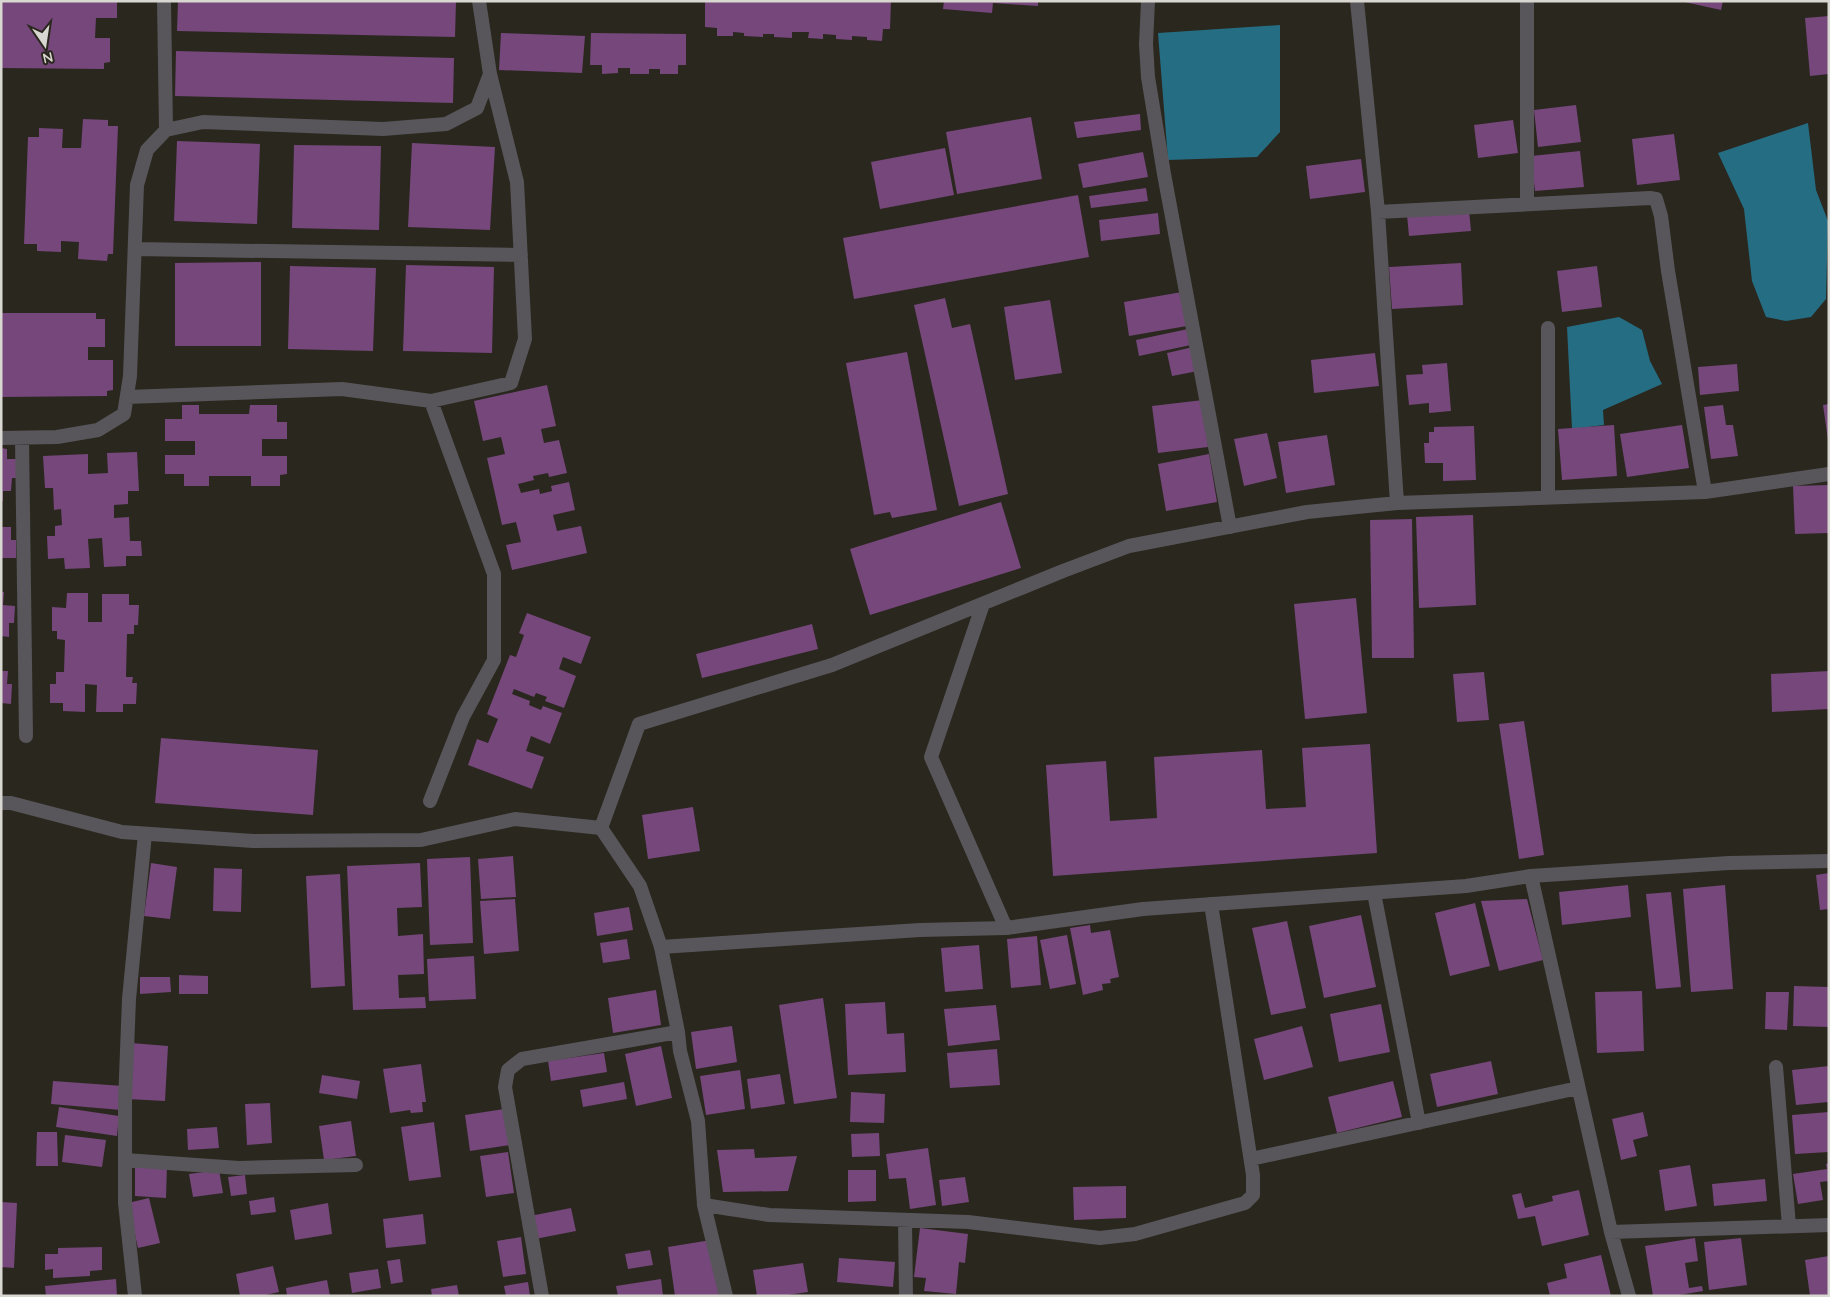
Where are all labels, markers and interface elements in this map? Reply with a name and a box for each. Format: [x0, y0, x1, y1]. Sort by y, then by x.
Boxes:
north arrow [20, 20, 70, 70]
text: N [41, 48, 55, 68]

